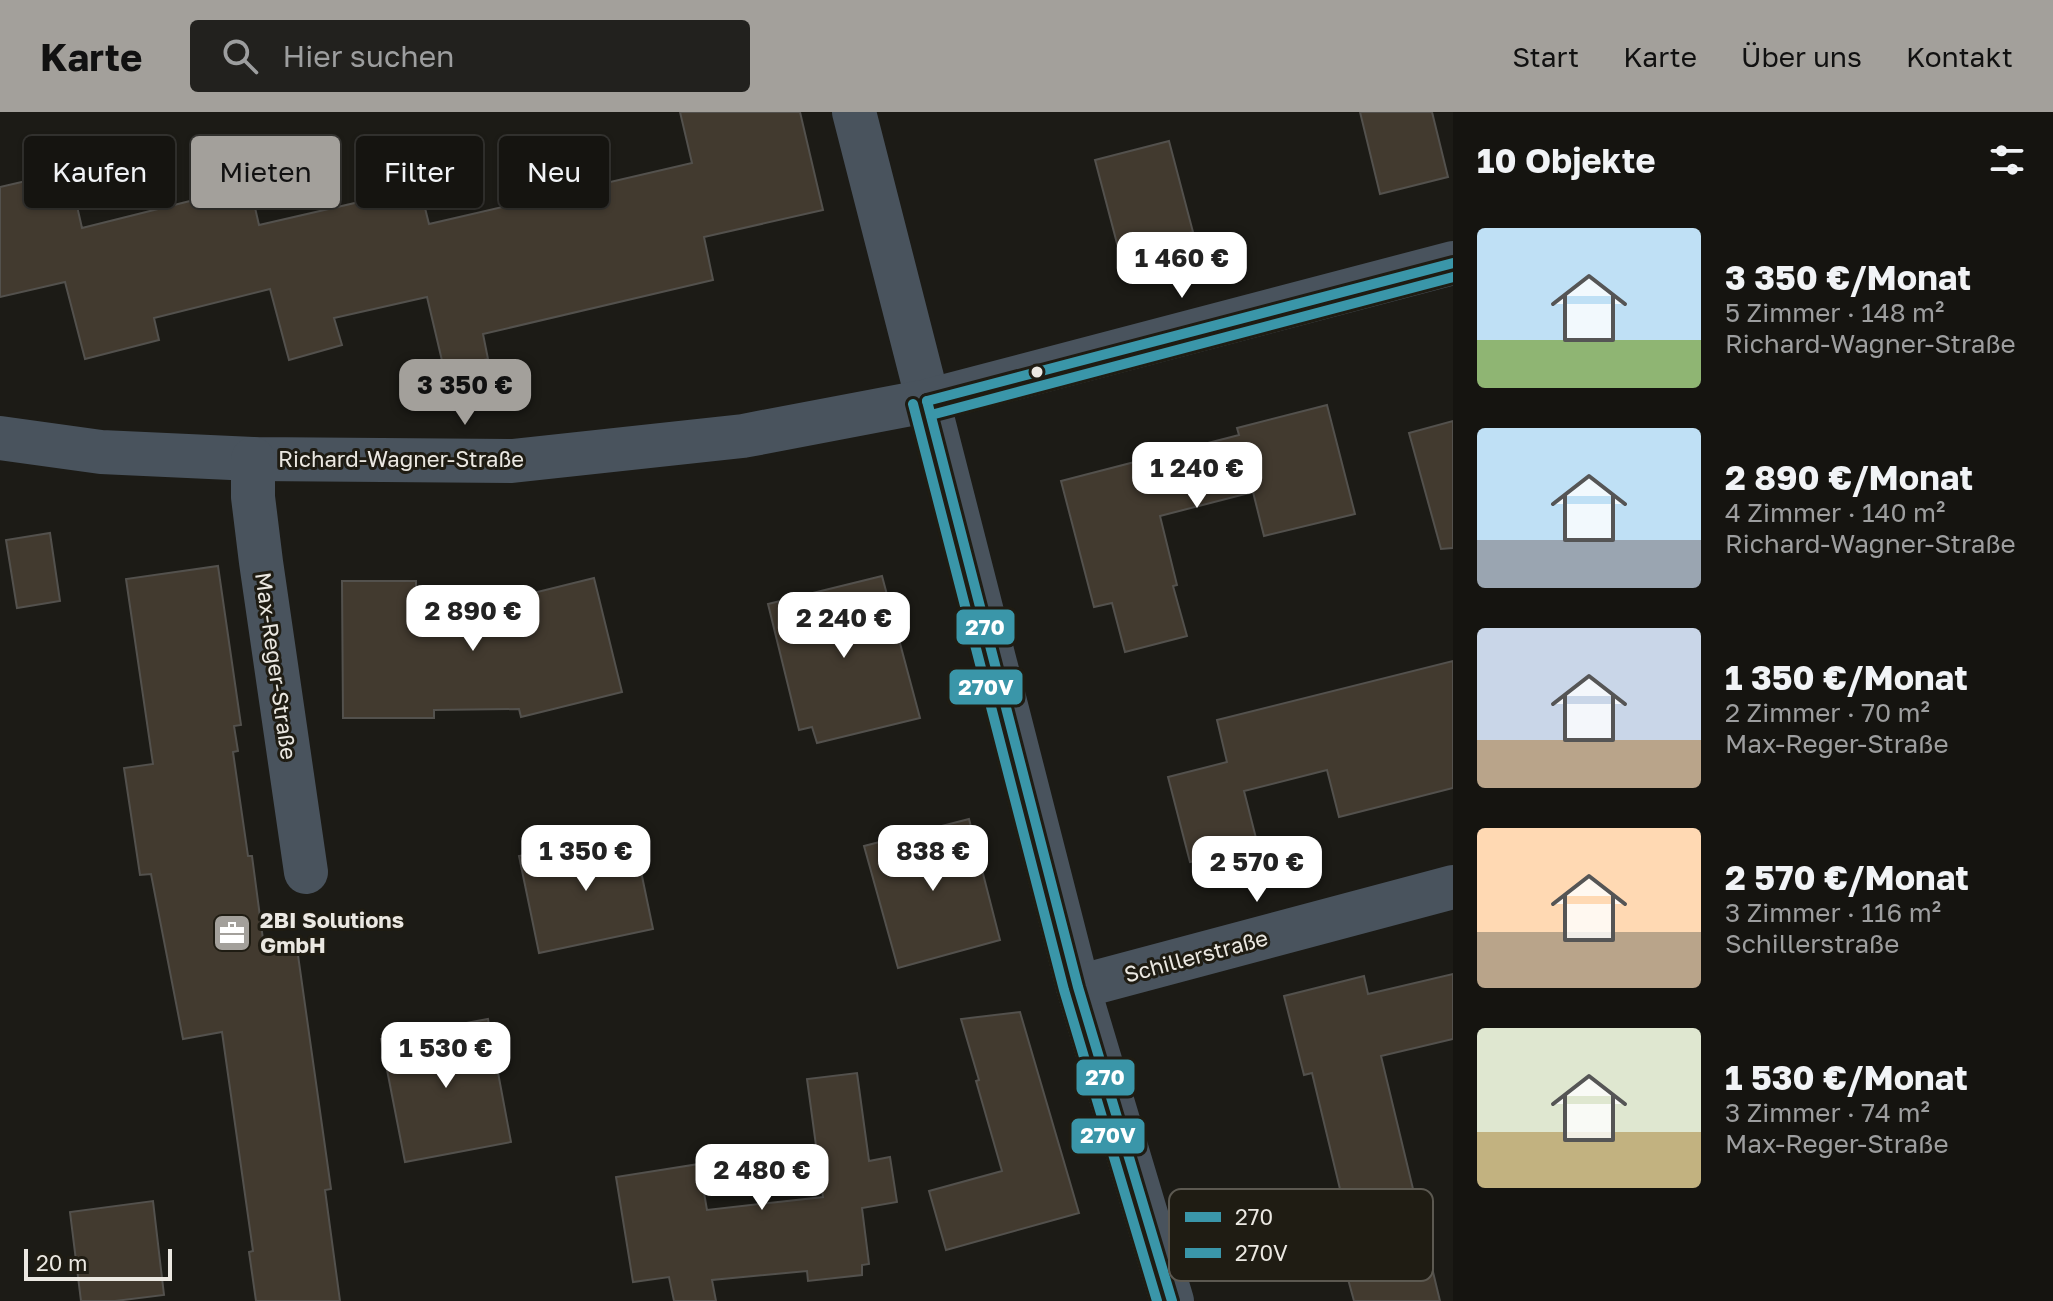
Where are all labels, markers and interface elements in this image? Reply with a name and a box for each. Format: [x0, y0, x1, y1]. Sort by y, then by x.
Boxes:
search box [190, 20, 750, 92]
text: Karte [40, 34, 142, 79]
icon: search [218, 34, 262, 78]
text: Hier suchen [282, 38, 455, 74]
text: Start [1512, 40, 1579, 73]
text: Karte [1623, 40, 1697, 73]
text: Über uns [1741, 40, 1862, 73]
text: Kontakt [1906, 40, 2013, 73]
chip: Kaufen [24, 136, 175, 208]
chip: Mieten [191, 136, 340, 208]
chip: Filter [356, 136, 483, 208]
chip: Neu [499, 136, 609, 208]
icon: filters [1985, 138, 2029, 182]
text: 10 Objekte [1477, 140, 1655, 180]
pin: 1 460 € [1108, 232, 1256, 300]
text: 1 460 € [1135, 242, 1229, 273]
text: 3 350 €/Monat [1725, 257, 1971, 297]
icon: home [1541, 260, 1637, 356]
text: 5 Zimmer · 148 m² [1725, 297, 1944, 328]
text: Richard-Wagner-Straße [1725, 328, 2016, 359]
pin: 3 350 € [391, 359, 539, 427]
unlabelled marker [1029, 364, 1045, 380]
text: 3 350 € [417, 369, 513, 400]
pin: 1 240 € [1123, 442, 1271, 510]
street label: Richard-Wagner-Straße [278, 445, 524, 472]
text: 1 240 € [1150, 452, 1244, 483]
text: 2 890 €/Monat [1725, 457, 1973, 497]
icon: home [1541, 460, 1637, 556]
text: 4 Zimmer · 140 m² [1725, 497, 1945, 528]
text: Richard-Wagner-Straße [1725, 528, 2016, 559]
street label: Max-Reger-Straße [250, 570, 303, 761]
pin: 2 890 € [399, 585, 547, 653]
pin: 2 240 € [770, 592, 918, 660]
text: 2 890 € [424, 595, 522, 626]
text: 2 240 € [796, 602, 892, 633]
line badge: 270 [955, 608, 1016, 646]
text: 270 [965, 613, 1005, 640]
text: 1 350 €/Monat [1725, 657, 1968, 697]
icon: home [1541, 660, 1637, 756]
line badge: 270V [948, 668, 1024, 706]
text: 270V [958, 673, 1014, 700]
text: 2 Zimmer · 70 m² [1725, 697, 1930, 728]
text: Max-Reger-Straße [1725, 728, 1948, 759]
pin: 1 350 € [512, 825, 660, 893]
pin: 838 € [877, 825, 989, 893]
text: 1 350 € [539, 835, 633, 866]
text: 838 € [896, 835, 970, 866]
pin: 2 570 € [1183, 836, 1331, 904]
text: 2 570 € [1210, 846, 1304, 877]
text: 2 570 €/Monat [1725, 857, 1969, 897]
icon: home [1541, 860, 1637, 956]
text: 3 Zimmer · 116 m² [1725, 897, 1941, 928]
place label: 2BI Solutions GmbH [260, 906, 404, 958]
office icon: 2BI Solutions GmbH [211, 912, 253, 954]
street label: Schillerstraße [1121, 923, 1271, 988]
text: Schillerstraße [1725, 928, 1899, 959]
pin: 1 530 € [372, 1022, 520, 1090]
text: 1 530 € [399, 1032, 493, 1063]
text: 1 530 €/Monat [1725, 1057, 1968, 1097]
line badge: 270 [1075, 1058, 1136, 1097]
icon: home [1541, 1060, 1637, 1156]
text: 270 [1085, 1063, 1125, 1090]
text: 3 Zimmer · 74 m² [1725, 1097, 1930, 1128]
line badge: 270V [1070, 1117, 1146, 1155]
text: 270V [1080, 1121, 1136, 1148]
text: Max-Reger-Straße [1725, 1128, 1948, 1159]
pin: 2 480 € [688, 1144, 836, 1212]
text: 2 480 € [714, 1154, 810, 1185]
legend [1169, 1189, 1433, 1281]
text: 270 [1235, 1203, 1273, 1230]
text: 270V [1235, 1239, 1288, 1266]
scale bar [24, 1245, 172, 1281]
text: 20 m [36, 1249, 87, 1276]

